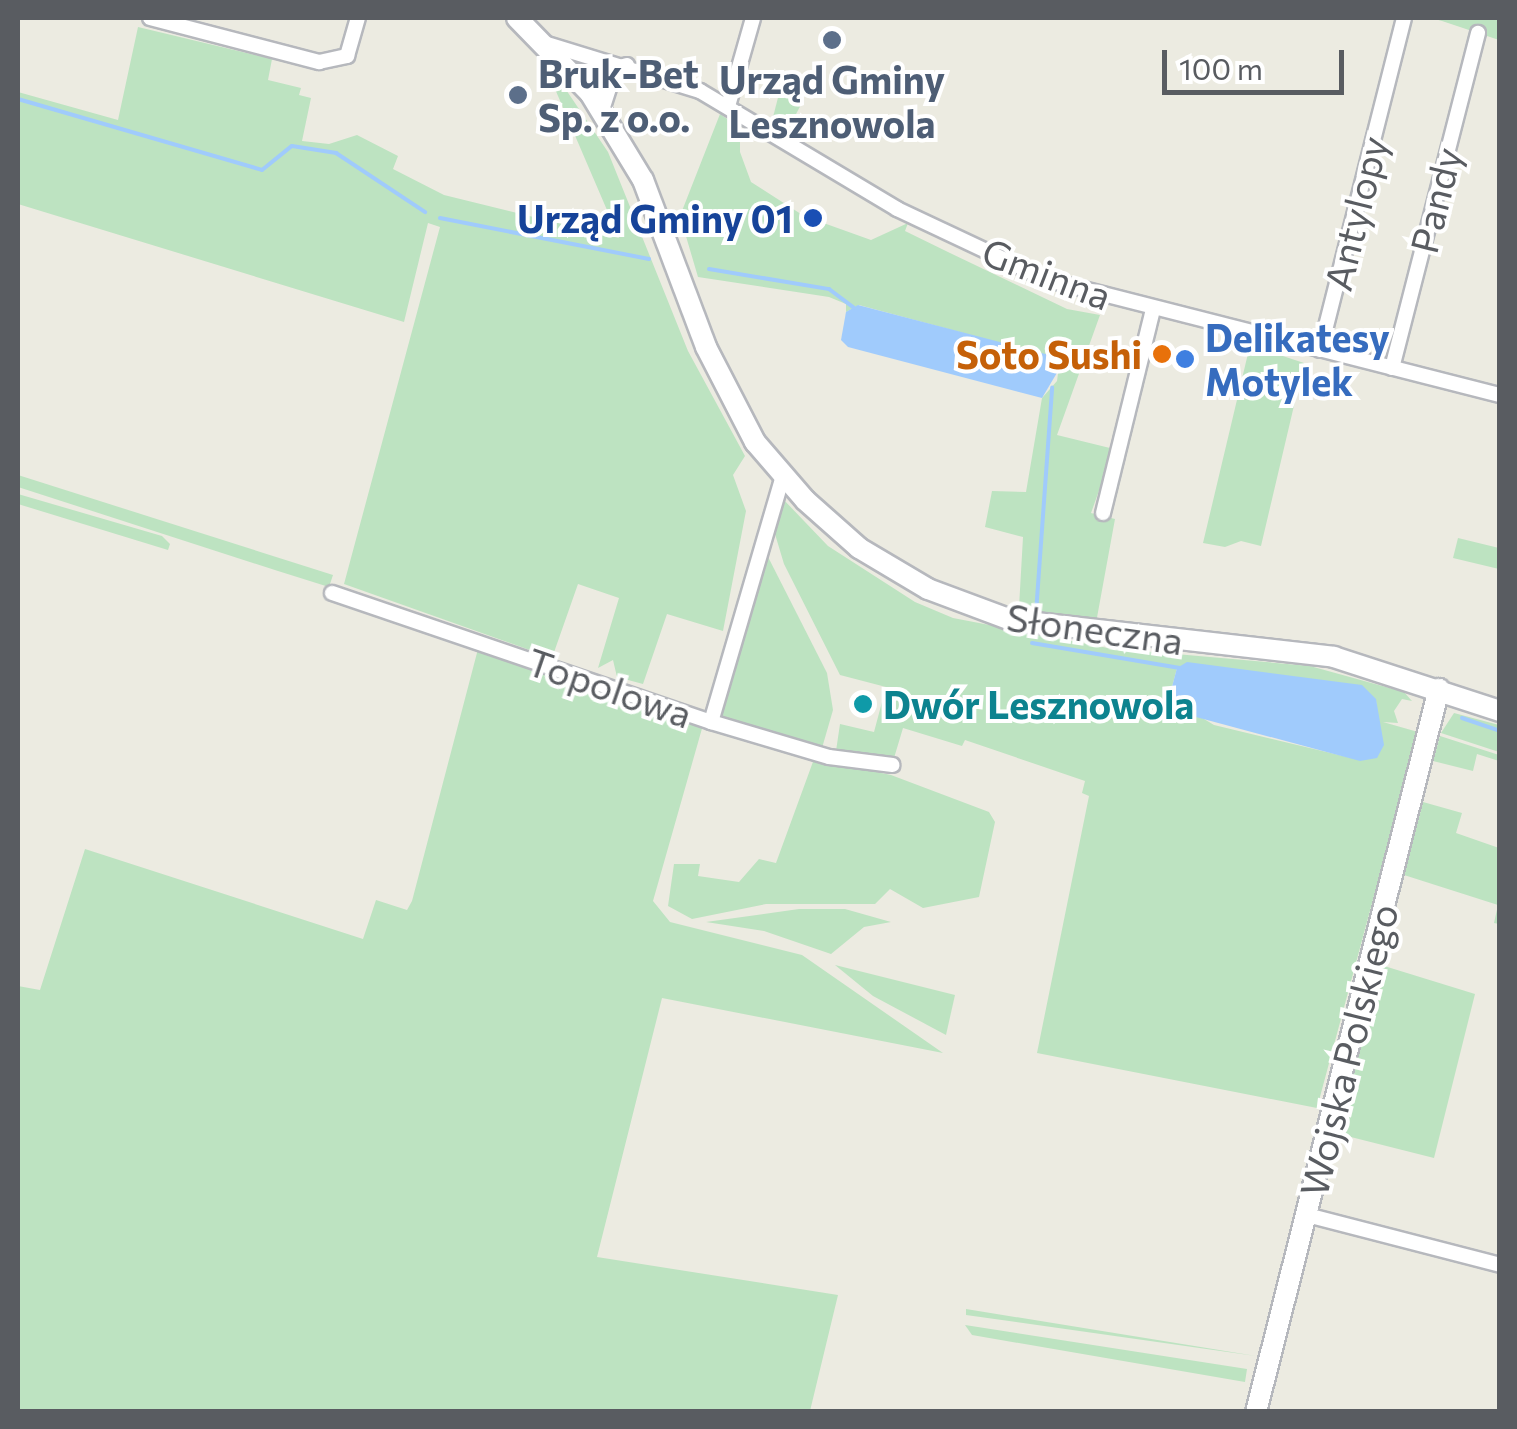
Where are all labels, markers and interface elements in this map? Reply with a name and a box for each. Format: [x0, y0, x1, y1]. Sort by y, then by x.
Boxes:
marker: Urząd Gminy Lesznowola [821, 29, 843, 51]
scale bar [1167, 30, 1350, 92]
text: 100 m [1179, 49, 1263, 86]
place label: Bruk-Bet Sp. z o.o. [538, 50, 699, 140]
place label: Urząd Gminy Lesznowola [719, 56, 945, 146]
marker: Bruk-Bet Sp. z o.o. [507, 84, 529, 106]
street label: Antylopy [1314, 131, 1396, 295]
street label: Pandy [1400, 143, 1470, 257]
place label: Urząd Gminy 01 [517, 195, 793, 241]
marker: Urząd Gminy 01 [802, 207, 824, 229]
street label: Gminna [976, 228, 1118, 318]
place label: Delikatesy Motylek [1205, 314, 1390, 404]
place label: Soto Sushi [956, 331, 1142, 377]
marker: Soto Sushi [1151, 343, 1173, 365]
marker: Delikatesy Motylek [1174, 348, 1196, 370]
street label: Słoneczna [1004, 593, 1186, 663]
street label: Topolowa [522, 638, 698, 736]
place label: Dwór Lesznowola [883, 681, 1194, 727]
marker: Dwór Lesznowola [852, 693, 874, 715]
street label: Wojska Polskiego [1290, 899, 1406, 1201]

